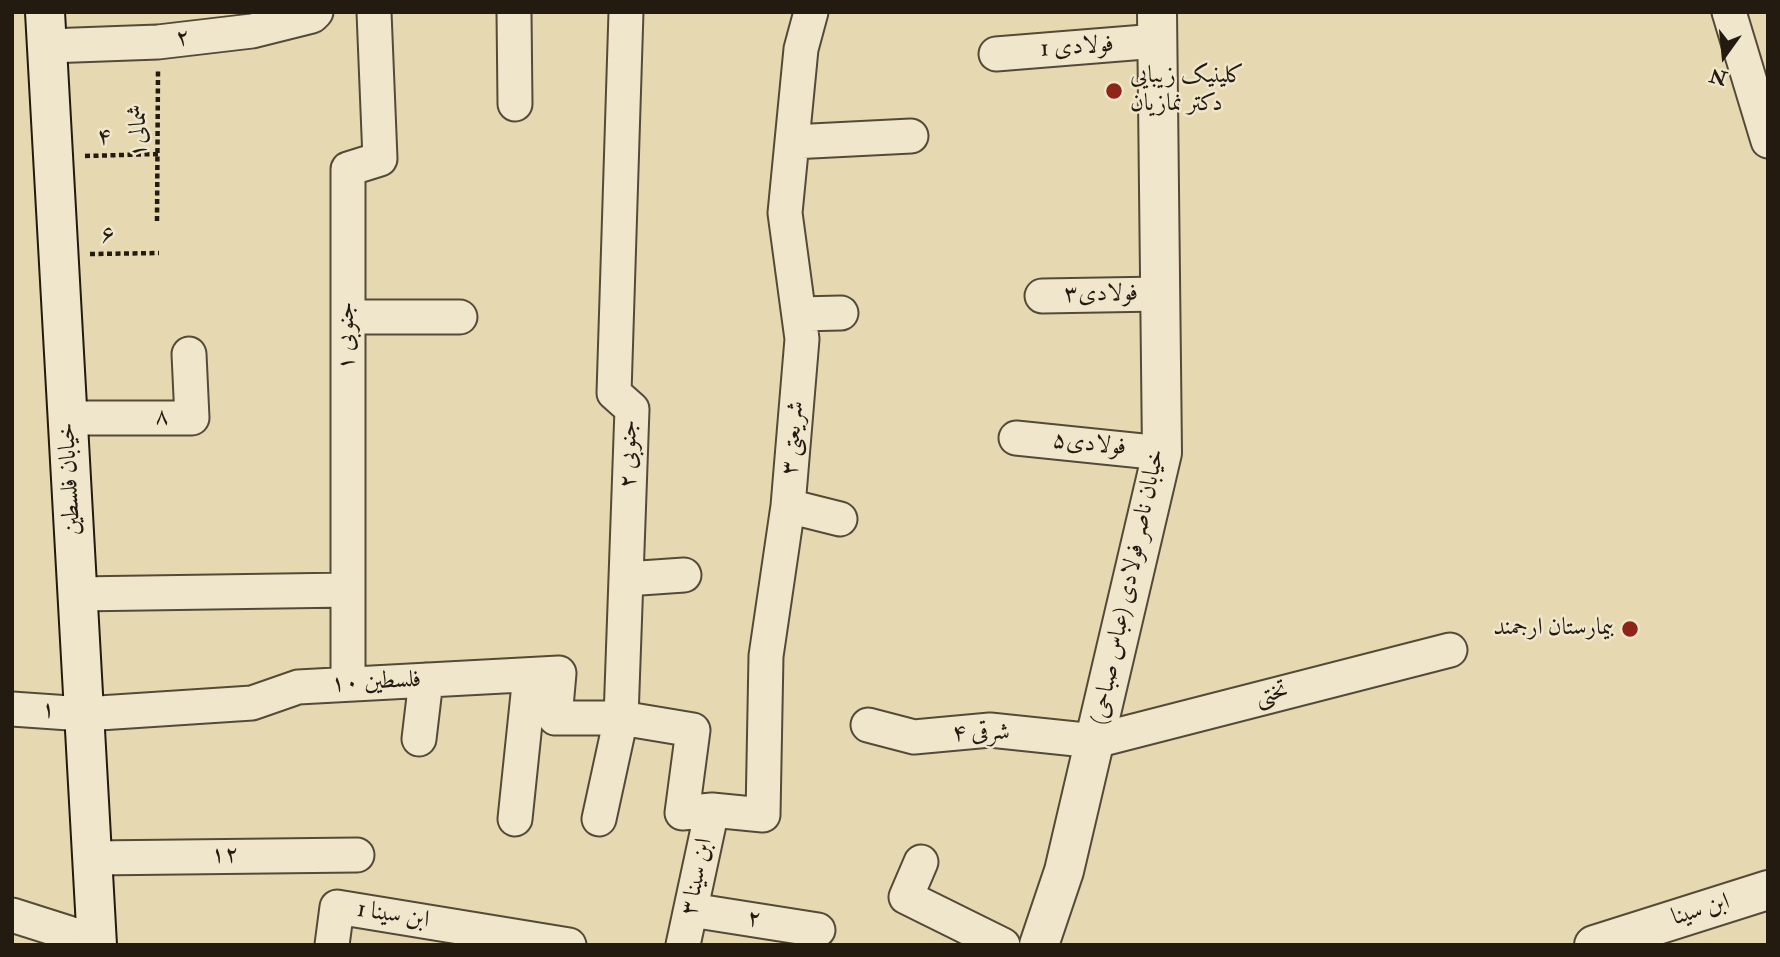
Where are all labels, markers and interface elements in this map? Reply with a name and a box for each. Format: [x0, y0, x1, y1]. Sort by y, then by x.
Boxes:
north arrow [1689, 21, 1759, 91]
street label: ۲ [174, 24, 192, 54]
street label: فولادی 1 [1039, 31, 1115, 65]
text: N [1707, 62, 1730, 90]
place label: کلینیک زیبایی دکتر نمازیان [1130, 63, 1244, 119]
marker: کلینیک زیبایی دکتر نمازیان [1104, 81, 1124, 101]
street label: شمالی۱ [126, 104, 154, 158]
street label: ۴ [96, 123, 112, 153]
street label: ۶ [101, 221, 115, 251]
street label: فولادی۳ [1064, 280, 1138, 310]
street label: ۱ جنوبی [334, 302, 362, 370]
street label: شریعتی ۳ [776, 400, 812, 476]
street label: ۸ [155, 404, 169, 432]
street label: ۲ جنوبی [615, 419, 645, 489]
street label: خیابان فلسطین [54, 422, 88, 536]
street label: فولادی۵ [1051, 427, 1127, 463]
street label: خیابان ناصر فولادی (عباس صباحی) [1086, 447, 1172, 727]
place label: بیمارستان ارجمند [1493, 615, 1614, 643]
marker: بیمارستان ارجمند [1620, 619, 1640, 639]
street label: فلسطین ۱۰ [330, 666, 422, 700]
street label: تختی [1253, 677, 1291, 713]
street label: ۱ [40, 696, 56, 726]
street label: ۴ شرقی [952, 719, 1010, 749]
street label: ابن سینا ۳ [676, 836, 720, 918]
street label: ۱۲ [211, 841, 239, 871]
street label: ابن سینا [1669, 889, 1733, 933]
street label: ابن سینا 1 [355, 896, 431, 936]
street label: ۲ [745, 905, 763, 935]

